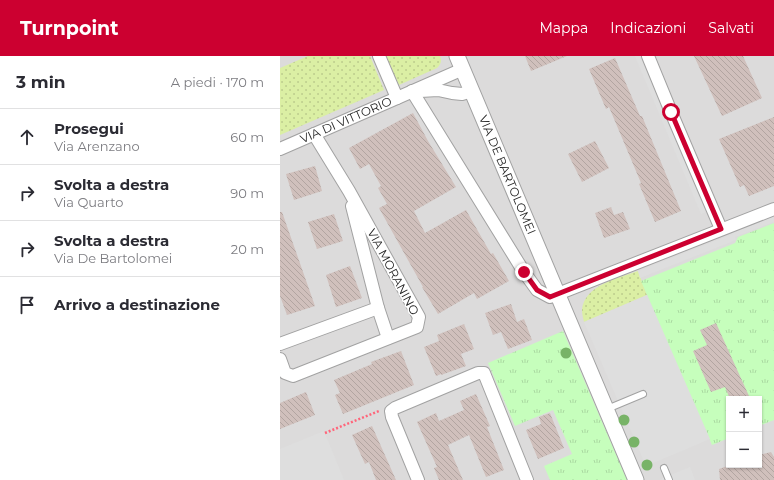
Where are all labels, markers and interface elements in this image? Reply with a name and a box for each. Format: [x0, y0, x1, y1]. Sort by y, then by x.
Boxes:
text: Turnpoint [20, 17, 119, 40]
text: Mappa [539, 19, 588, 37]
text: Indicazioni [610, 19, 686, 37]
text: Salvati [708, 19, 754, 37]
text: 3 min [16, 72, 66, 92]
text: A piedi · 170 m [171, 74, 264, 90]
street label: VIA DI VITTORIO [298, 93, 394, 146]
route start [662, 103, 680, 121]
street label: VIA DE BARTOLOMEI [476, 113, 539, 236]
text: Prosegui [54, 119, 124, 138]
icon: ahead [16, 126, 38, 148]
text: 60 m [230, 129, 264, 145]
text: Via Arenzano [54, 138, 140, 154]
text: Svolta a destra [54, 175, 169, 194]
icon: right [16, 182, 38, 204]
text: 90 m [230, 185, 264, 201]
text: Via Quarto [54, 194, 123, 210]
street label: VIA MORANINO [364, 226, 423, 317]
text: Svolta a destra [54, 231, 169, 250]
icon: right [16, 238, 38, 260]
text: 20 m [231, 241, 264, 257]
text: Via De Bartolomei [54, 250, 172, 266]
route end [515, 263, 533, 281]
icon: arrive [16, 294, 38, 316]
text: Arrivo a destinazione [54, 295, 220, 314]
map controls [726, 396, 762, 468]
button: + [726, 396, 762, 432]
button: − [726, 432, 762, 468]

